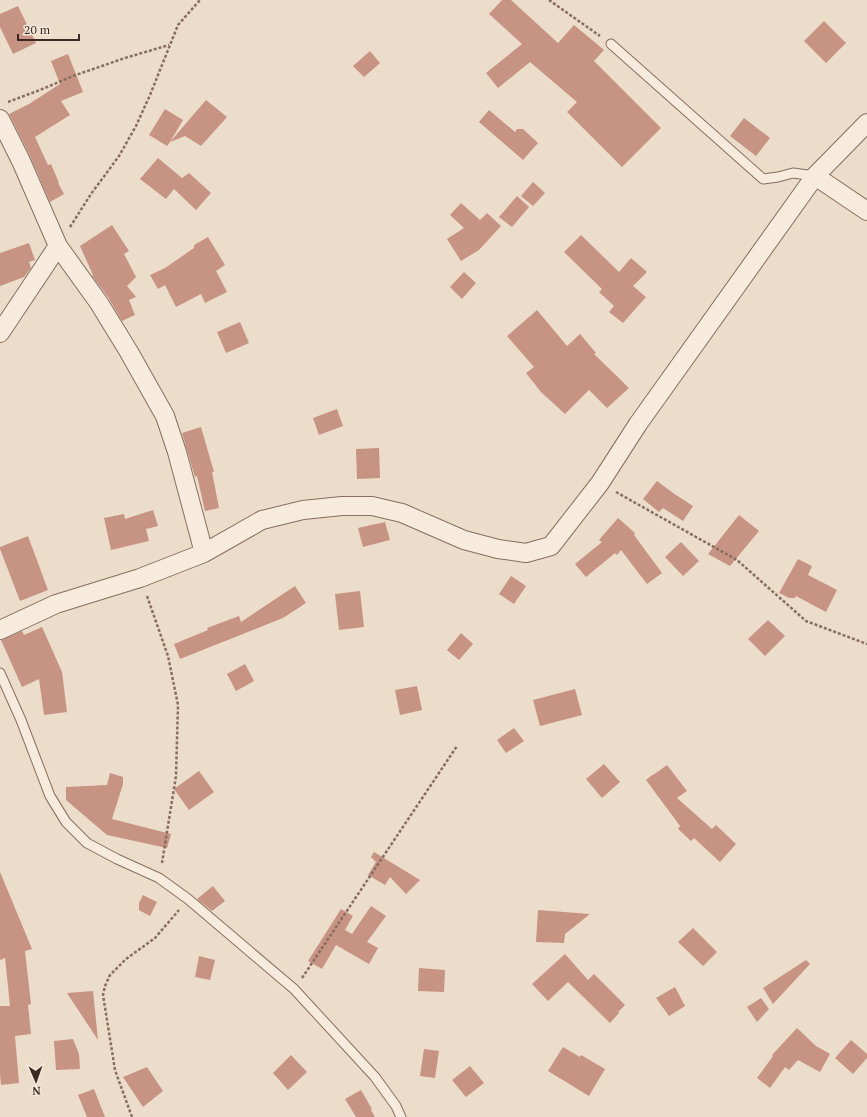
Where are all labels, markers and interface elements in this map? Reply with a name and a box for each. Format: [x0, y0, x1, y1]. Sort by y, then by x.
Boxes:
scale bar [18, 16, 79, 42]
text: 20 m [24, 22, 51, 37]
north arrow [16, 1061, 56, 1101]
text: N [31, 1084, 41, 1098]

